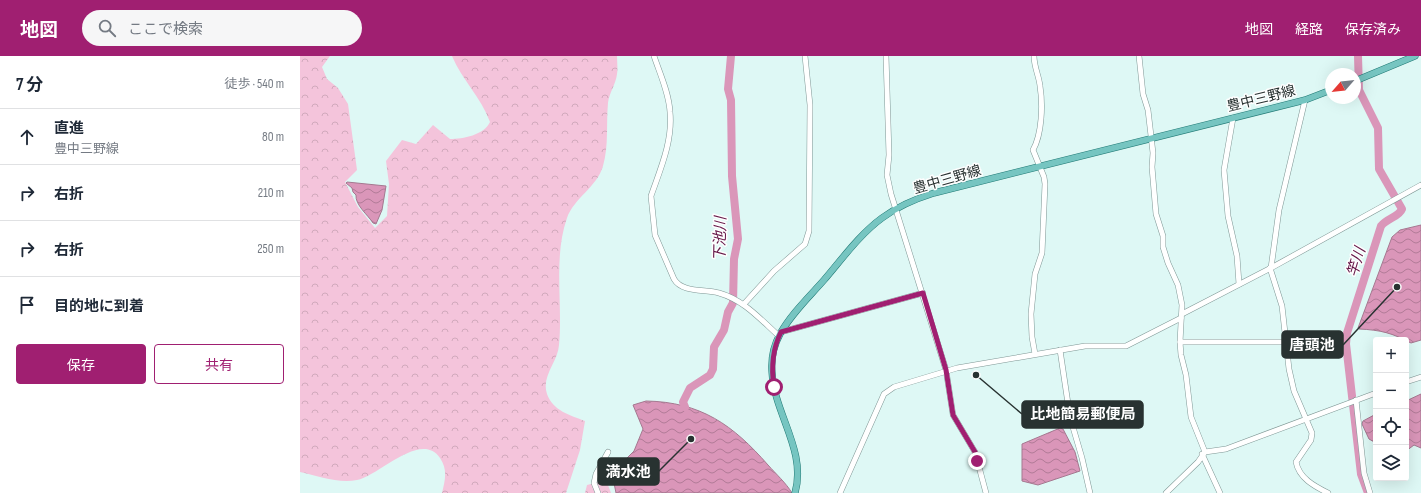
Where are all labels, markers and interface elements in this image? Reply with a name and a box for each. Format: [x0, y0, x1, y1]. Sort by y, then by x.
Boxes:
search box [82, 10, 362, 46]
icon: search [96, 17, 118, 39]
text: 地図 [20, 19, 58, 42]
text: ここで検索 [128, 20, 203, 39]
text: 地図 [1245, 21, 1273, 38]
text: 経路 [1295, 21, 1323, 38]
text: 保存済み [1345, 21, 1401, 38]
north arrow [1325, 68, 1361, 104]
text: 7 分 [16, 75, 43, 95]
text: 徒歩 · 540 m [224, 76, 284, 92]
street label: 豊中三野線 [1225, 82, 1297, 115]
text: 直進 [54, 119, 84, 138]
icon: ahead [16, 126, 38, 148]
text: 80 m [262, 129, 284, 145]
text: 豊中三野線 [54, 141, 119, 157]
street label: 豊中三野線 [911, 162, 983, 197]
icon: right [16, 182, 38, 204]
text: 右折 [54, 185, 84, 204]
text: 210 m [258, 185, 284, 201]
water label: 下池川 [711, 214, 730, 262]
icon: right [16, 238, 38, 260]
text: 右折 [54, 241, 84, 260]
text: 250 m [257, 241, 284, 257]
water label: 竿川 [1343, 243, 1371, 279]
icon: arrive [16, 294, 38, 316]
text: 目的地に到着 [54, 297, 144, 316]
callout: 唐頭池 [1282, 331, 1343, 358]
text: 唐頭池 [1289, 336, 1335, 355]
map controls [1373, 337, 1409, 481]
button: + [1373, 337, 1409, 373]
button: 保存 [16, 344, 146, 384]
button: 共有 [154, 344, 284, 384]
button: − [1373, 373, 1409, 409]
route start [765, 378, 783, 396]
callout: 比地簡易郵便局 [1022, 401, 1143, 428]
text: 比地簡易郵便局 [1030, 405, 1136, 424]
button: locate [1373, 409, 1409, 445]
button: layers [1373, 445, 1409, 481]
route end [968, 452, 986, 470]
callout: 満水池 [598, 458, 659, 485]
text: 満水池 [605, 463, 651, 482]

